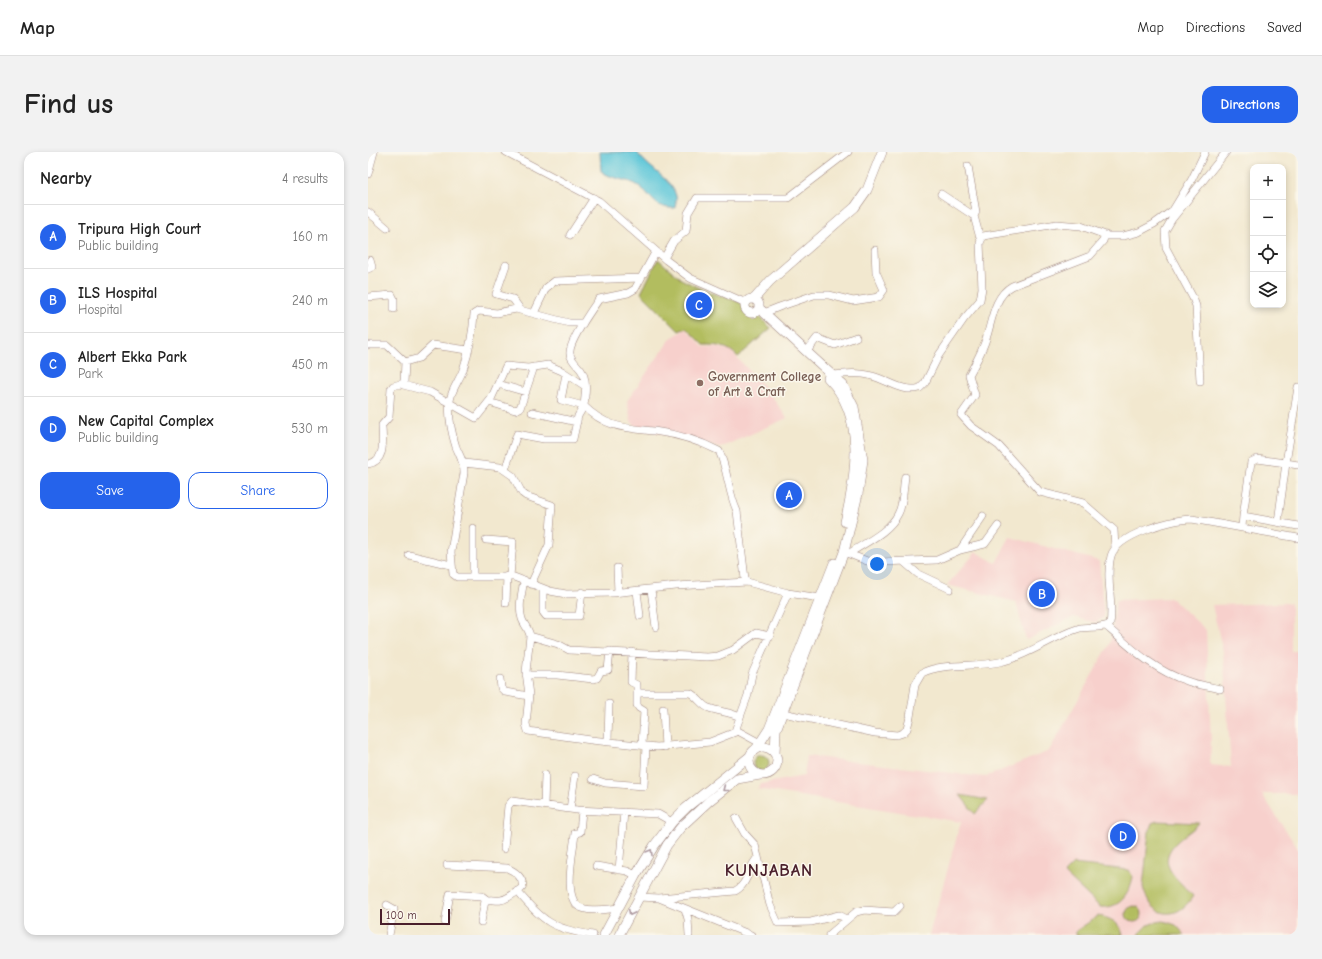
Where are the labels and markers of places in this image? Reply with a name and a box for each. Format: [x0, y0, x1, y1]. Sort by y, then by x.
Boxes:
pin: C [686, 290, 712, 320]
place label: Government College of Art & Craft [708, 369, 822, 399]
marker: Government College of Art & Craft [695, 378, 705, 388]
pin: A [776, 480, 802, 510]
pin: B [1029, 579, 1055, 609]
pin: D [1110, 821, 1136, 851]

